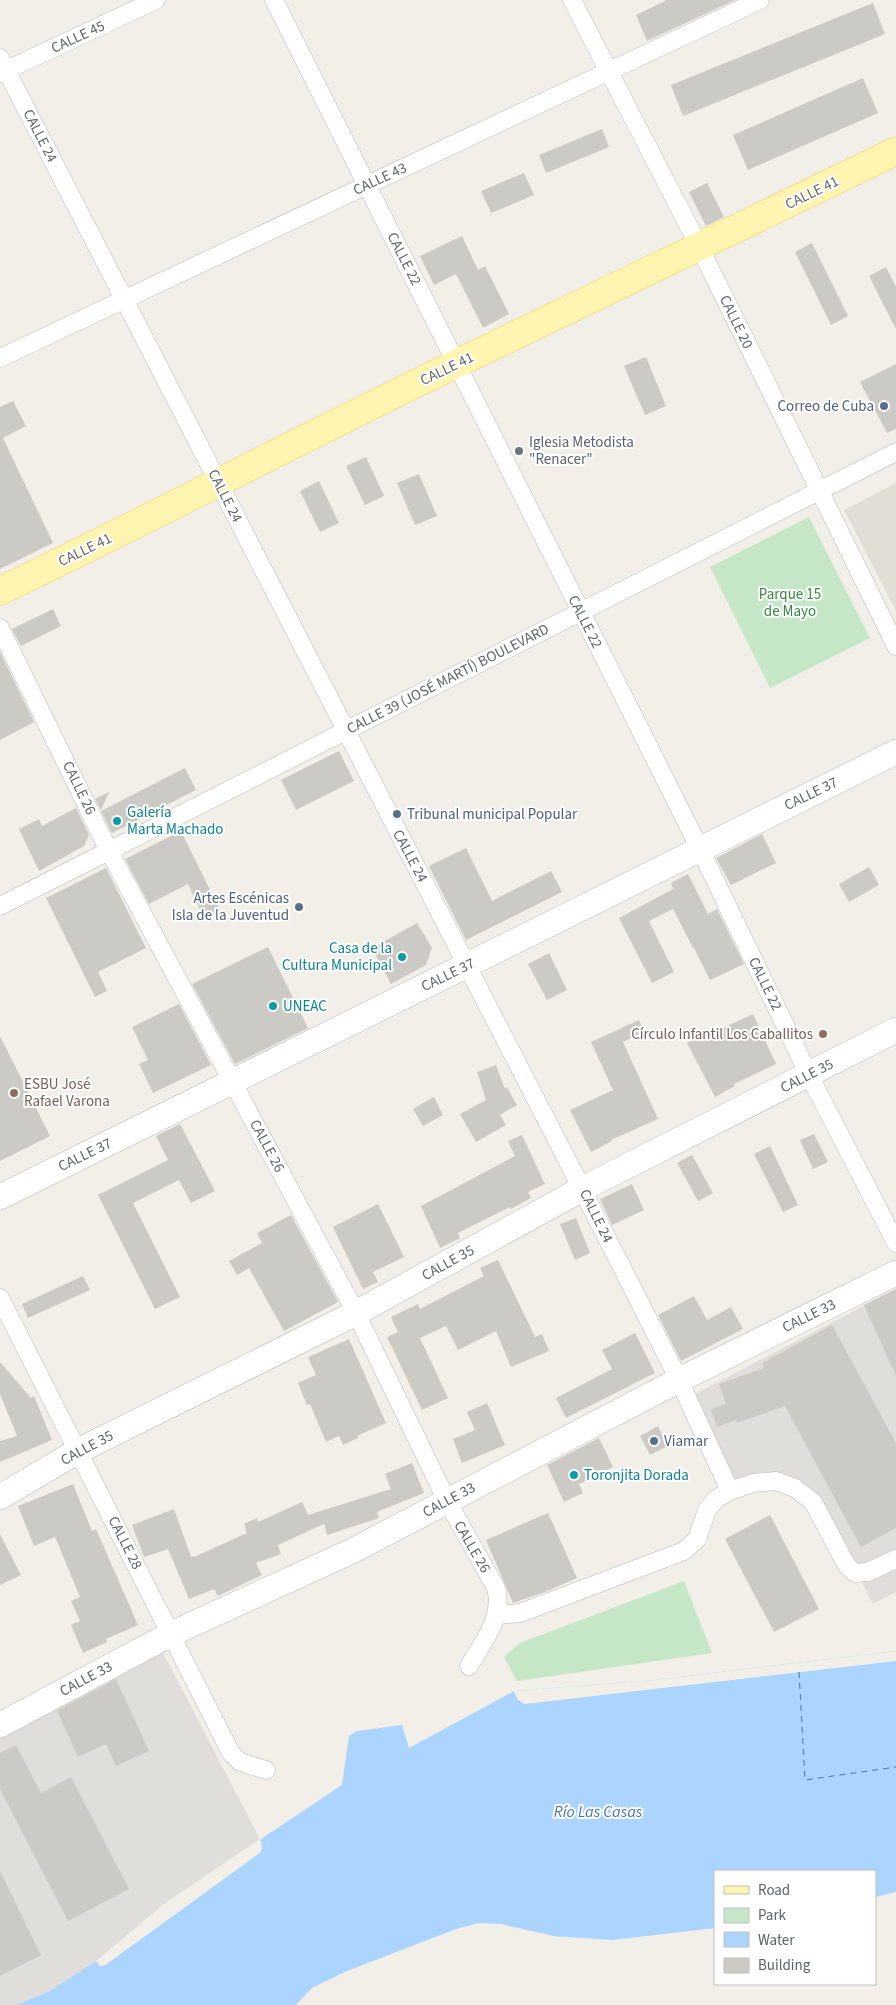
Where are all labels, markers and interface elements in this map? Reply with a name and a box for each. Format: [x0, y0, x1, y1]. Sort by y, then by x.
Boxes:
street label: CALLE 45 [48, 15, 108, 59]
street label: CALLE 24 [18, 106, 63, 167]
street label: CALLE 43 [350, 157, 410, 201]
street label: CALLE 41 [782, 171, 842, 215]
street label: CALLE 22 [382, 229, 426, 289]
street label: CALLE 20 [714, 292, 758, 352]
street label: CALLE 41 [417, 347, 477, 391]
place label: Correo de Cuba [777, 396, 874, 417]
marker: Correo de Cuba [878, 400, 890, 412]
place label: Iglesia Metodista "Renacer" [529, 432, 634, 470]
marker: Iglesia Metodista "Renacer" [513, 445, 525, 457]
street label: CALLE 24 [203, 466, 248, 527]
street label: CALLE 41 [55, 528, 115, 572]
park label: Parque 15 de Mayo [759, 584, 821, 622]
street label: CALLE 22 [563, 592, 607, 652]
street label: CALLE 39 (JOSÉ MARTÍ) BOULEVARD [343, 619, 553, 739]
street label: CALLE 26 [57, 758, 101, 818]
street label: CALLE 37 [781, 772, 841, 816]
place label: Galería Marta Machado [127, 802, 223, 840]
place label: Tribunal municipal Popular [407, 804, 578, 825]
marker: Tribunal municipal Popular [391, 808, 403, 820]
marker: Galería Marta Machado [111, 815, 123, 827]
street label: CALLE 24 [387, 826, 433, 887]
place label: Artes Escénicas Isla de la Juventud [172, 888, 289, 926]
marker: Artes Escénicas Isla de la Juventud [293, 901, 305, 913]
place label: Casa de la Cultura Municipal [282, 938, 392, 976]
marker: Casa de la Cultura Municipal [396, 951, 408, 963]
street label: CALLE 37 [418, 953, 478, 997]
street label: CALLE 22 [743, 954, 787, 1014]
place label: UNEAC [283, 996, 327, 1017]
marker: UNEAC [267, 1000, 279, 1012]
place label: Círculo Infantil Los Caballitos [631, 1024, 813, 1045]
marker: Círculo Infantil Los Caballitos [817, 1028, 829, 1040]
street label: CALLE 35 [777, 1054, 837, 1098]
place label: ESBU José Rafael Varona [24, 1074, 110, 1112]
marker: ESBU José Rafael Varona [8, 1087, 20, 1099]
street label: CALLE 26 [244, 1116, 290, 1176]
street label: CALLE 37 [55, 1133, 115, 1177]
street label: CALLE 24 [574, 1186, 618, 1247]
street label: CALLE 35 [418, 1240, 478, 1286]
street label: CALLE 33 [779, 1294, 839, 1338]
street label: CALLE 35 [57, 1425, 117, 1471]
place label: Viamar [664, 1431, 709, 1452]
marker: Viamar [648, 1435, 660, 1447]
place label: Toronjita Dorada [584, 1465, 689, 1486]
marker: Toronjita Dorada [568, 1469, 580, 1481]
street label: CALLE 33 [419, 1477, 479, 1523]
street label: CALLE 28 [103, 1513, 147, 1573]
street label: CALLE 26 [449, 1517, 495, 1577]
street label: CALLE 33 [56, 1656, 116, 1702]
water label: Río Las Casas [554, 1801, 643, 1823]
legend [714, 1870, 876, 1985]
text: Road [758, 1880, 790, 1901]
text: Park [758, 1905, 787, 1926]
text: Water [758, 1930, 795, 1951]
text: Building [758, 1955, 811, 1976]

